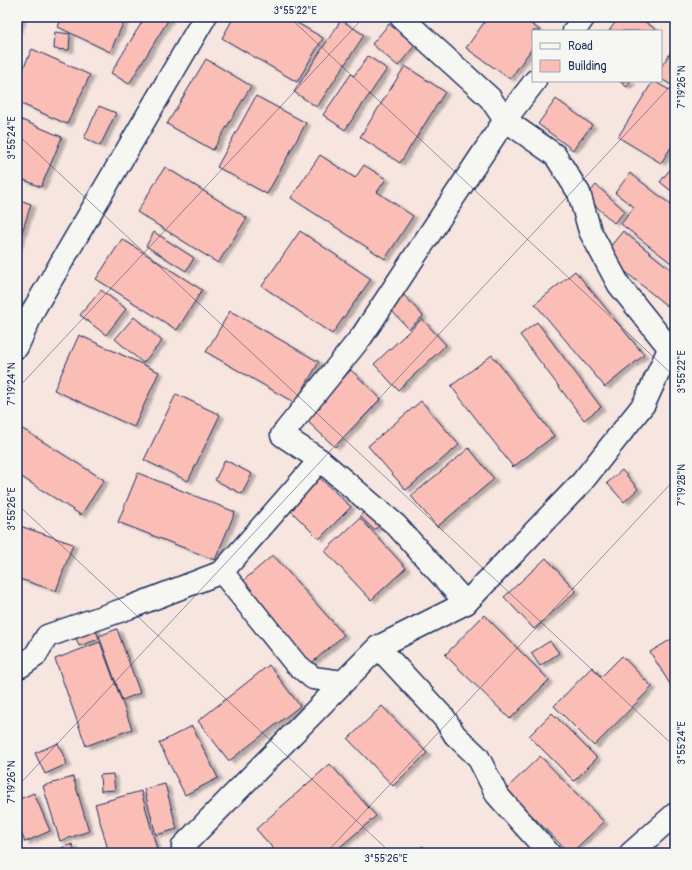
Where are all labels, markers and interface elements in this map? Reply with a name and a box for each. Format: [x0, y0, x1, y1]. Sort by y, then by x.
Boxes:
text: 3°55'22"E [273, 5, 317, 17]
legend [532, 30, 662, 82]
text: Road [568, 39, 593, 54]
text: Building [568, 59, 607, 74]
text: 7°19'26"N [676, 65, 688, 108]
text: 3°55'24"E [6, 116, 18, 160]
text: 3°55'22"E [676, 350, 688, 394]
text: 7°19'24"N [6, 362, 18, 405]
text: 7°19'28"N [676, 464, 688, 506]
text: 3°55'26"E [6, 487, 18, 531]
text: 3°55'24"E [676, 721, 688, 765]
text: 7°19'26"N [6, 760, 18, 803]
text: 3°55'26"E [364, 853, 408, 865]

